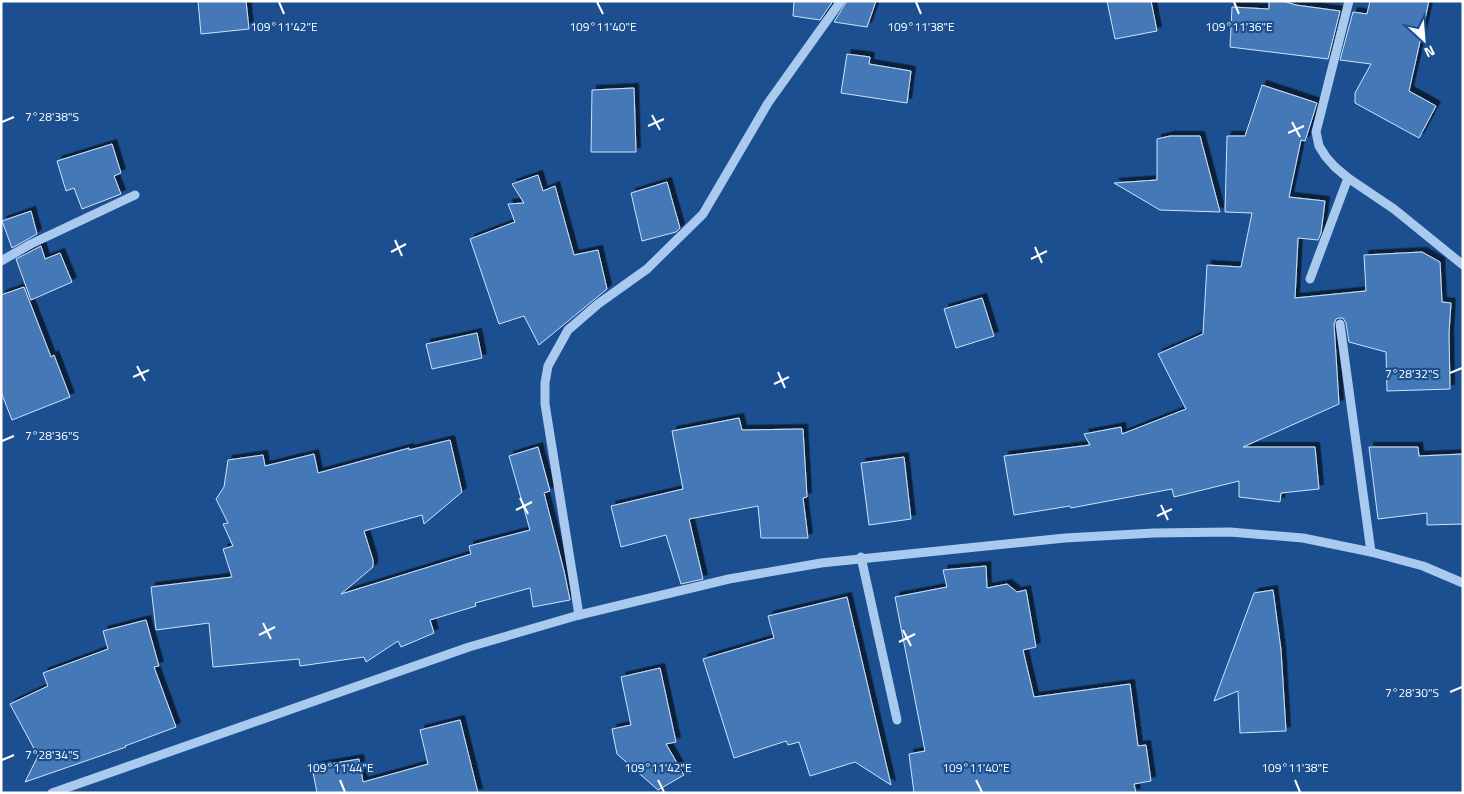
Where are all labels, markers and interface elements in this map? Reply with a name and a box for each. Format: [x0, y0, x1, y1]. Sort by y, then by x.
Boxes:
north arrow [1399, 15, 1449, 65]
text: 109°11'42"E [250, 17, 318, 36]
text: 109°11'40"E [569, 17, 637, 36]
text: 109°11'38"E [887, 17, 955, 36]
text: 109°11'36"E [1205, 17, 1273, 36]
text: N [1421, 41, 1439, 64]
text: 7°28'38"S [25, 107, 79, 126]
text: 7°28'32"S [1385, 364, 1439, 383]
text: 7°28'36"S [25, 426, 79, 445]
text: 7°28'30"S [1385, 683, 1439, 702]
text: 7°28'34"S [25, 745, 79, 764]
text: 109°11'44"E [306, 758, 374, 777]
text: 109°11'42"E [624, 758, 692, 777]
text: 109°11'40"E [942, 758, 1010, 777]
text: 109°11'38"E [1261, 758, 1329, 777]

